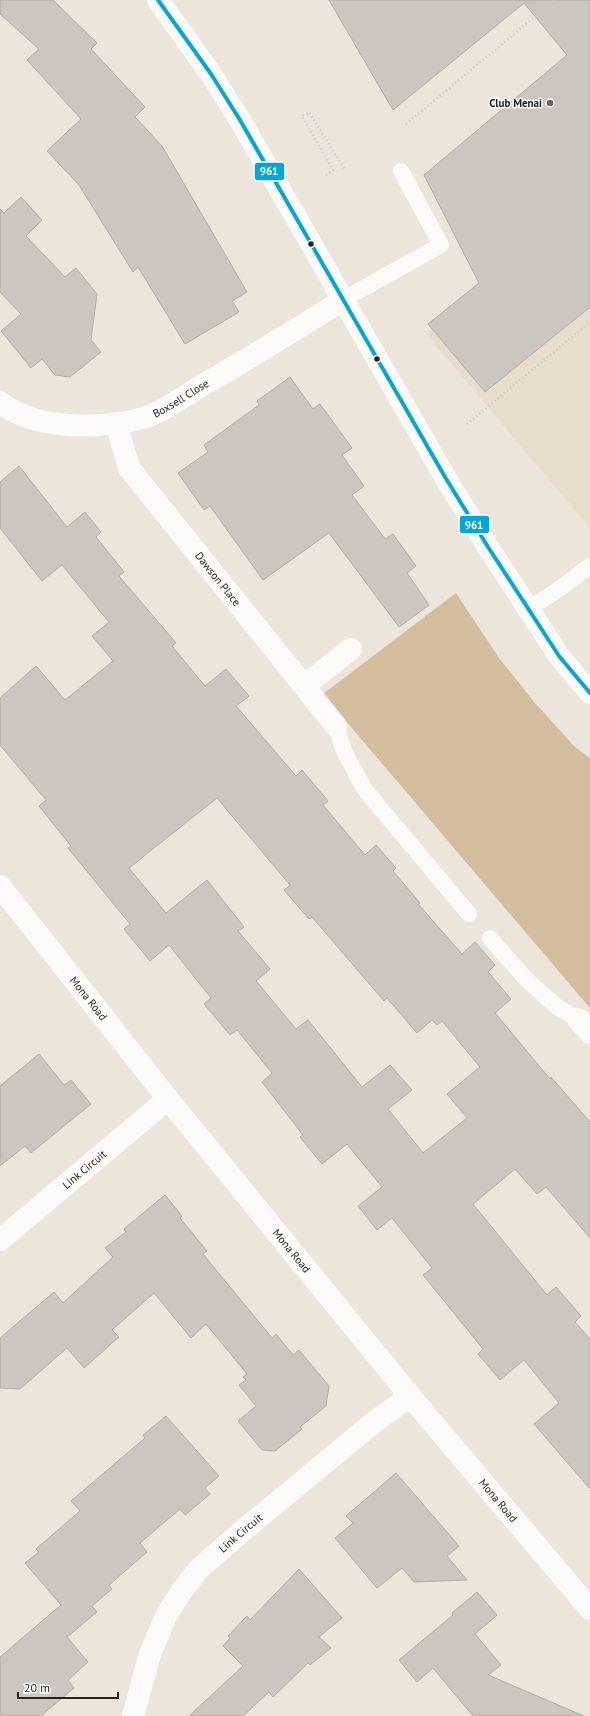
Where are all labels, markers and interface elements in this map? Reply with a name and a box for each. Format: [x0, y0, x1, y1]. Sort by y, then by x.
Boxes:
place label: Club Menai [489, 96, 542, 110]
marker: Club Menai [545, 98, 555, 108]
line badge: 961 [254, 162, 285, 181]
text: 961 [260, 164, 278, 178]
unlabelled marker [306, 239, 316, 249]
unlabelled marker [372, 354, 382, 364]
street label: Boxsell Close [150, 376, 212, 420]
line badge: 961 [459, 515, 490, 534]
text: 961 [465, 518, 483, 532]
street label: Dawson Place [192, 549, 244, 609]
street label: Mona Road [67, 973, 110, 1023]
street label: Link Circuit [59, 1147, 109, 1192]
street label: Mona Road [270, 1226, 314, 1276]
street label: Mona Road [476, 1476, 520, 1525]
street label: Link Circuit [216, 1510, 265, 1556]
scale bar [18, 1674, 118, 1700]
text: 20 m [24, 1680, 50, 1695]

